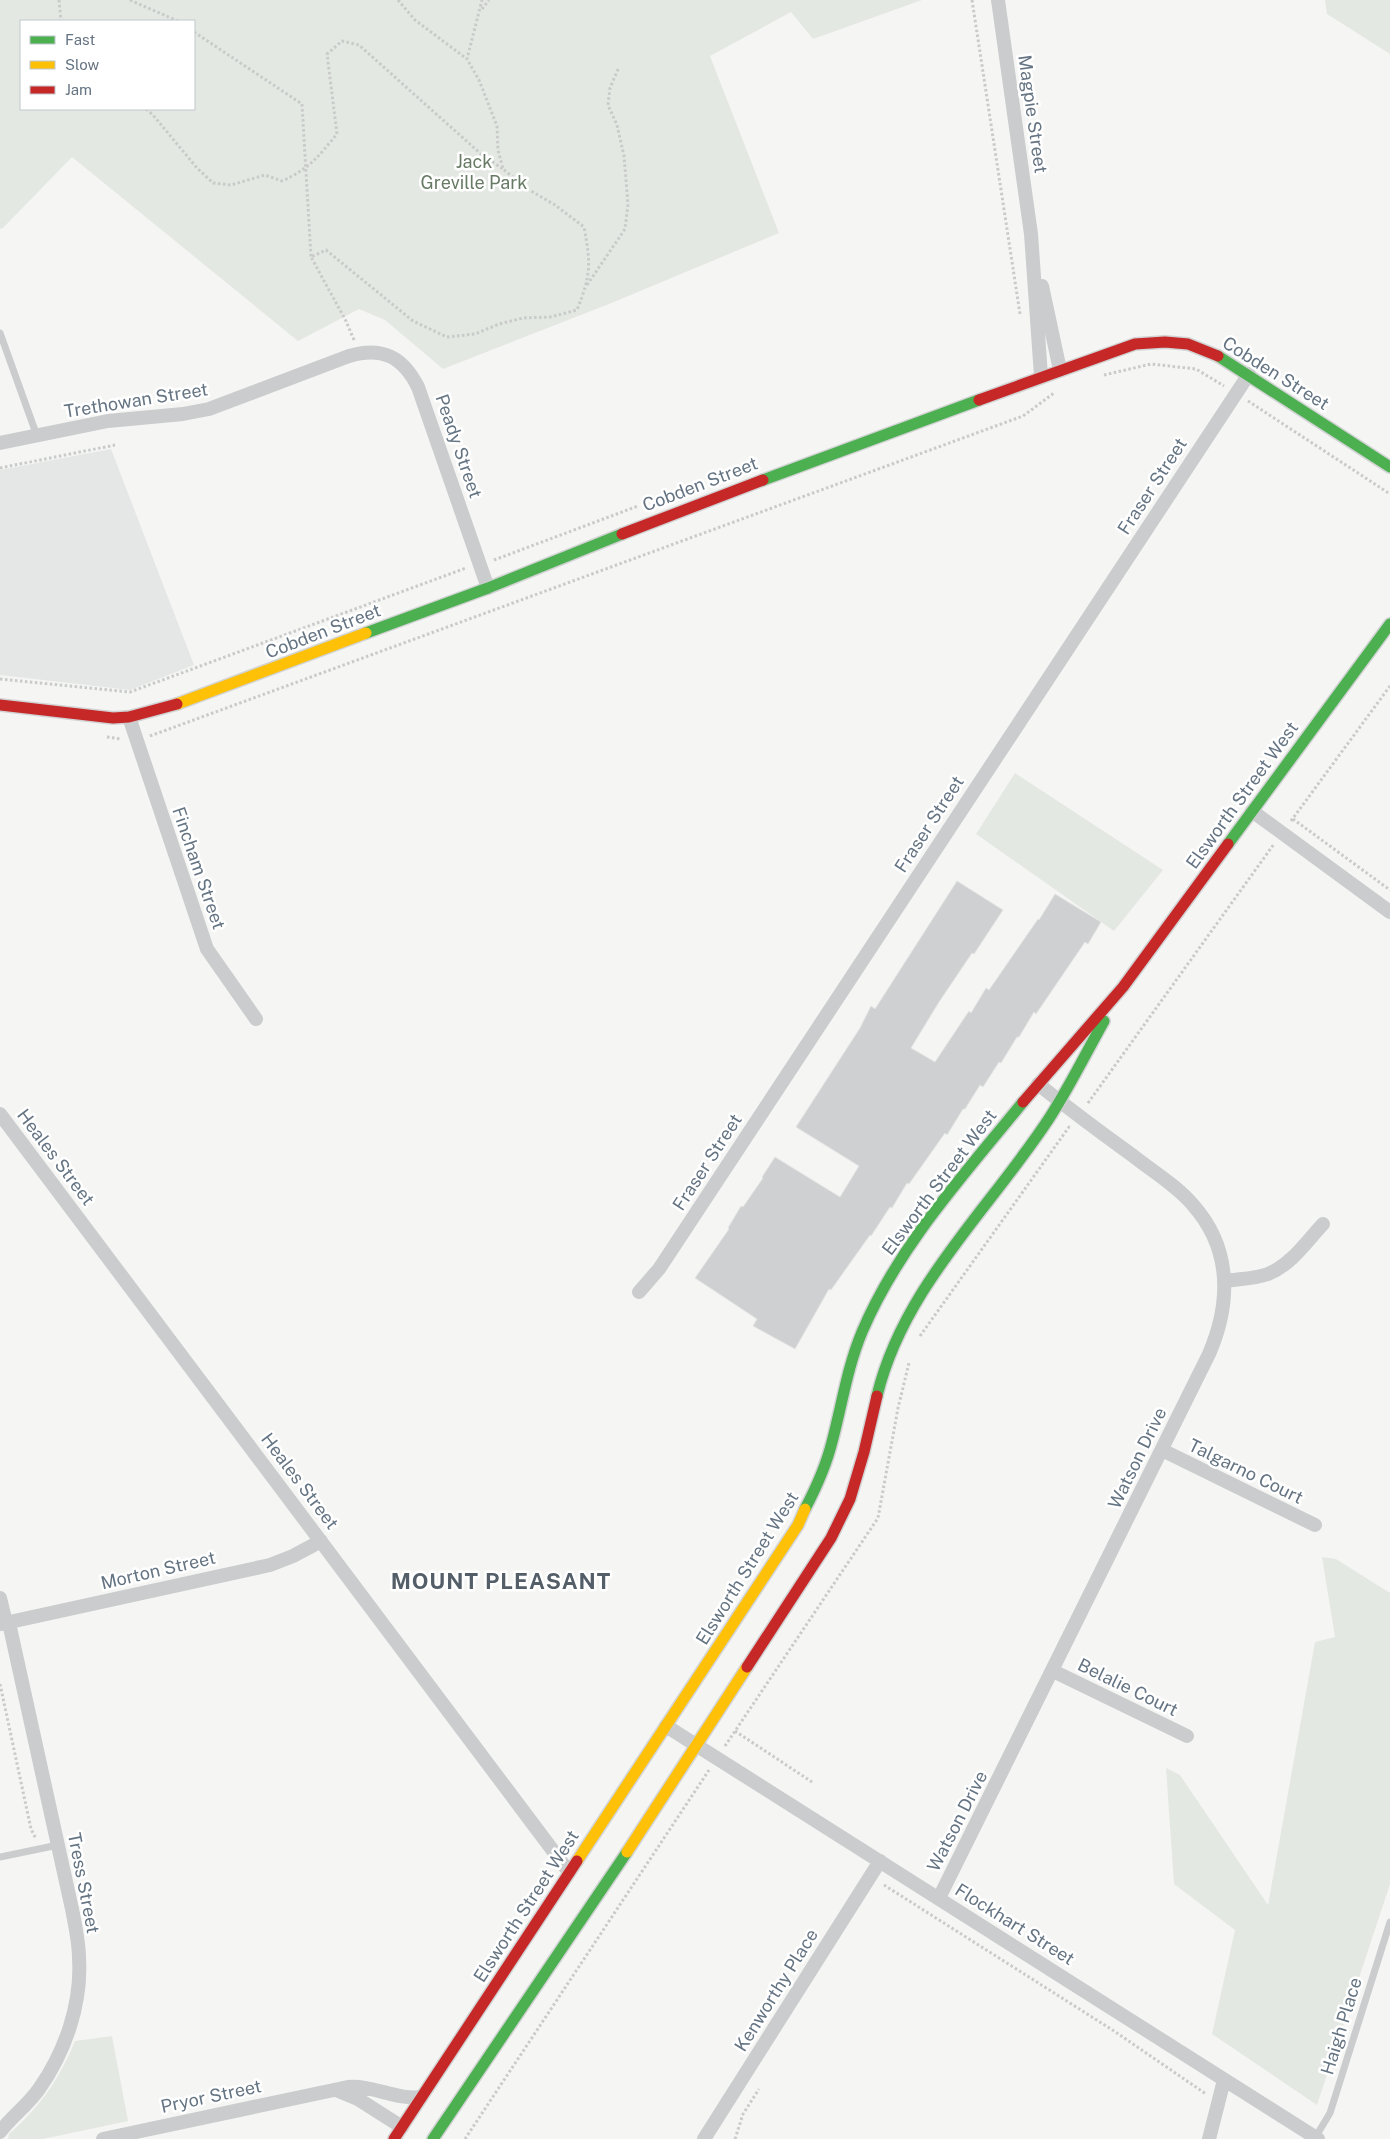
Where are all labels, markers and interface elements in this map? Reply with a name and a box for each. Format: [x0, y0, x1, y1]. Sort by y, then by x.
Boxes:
legend [20, 20, 195, 110]
text: Fast [65, 31, 95, 48]
street label: Magpie Street [1014, 53, 1052, 175]
text: Slow [65, 56, 100, 73]
text: Jam [65, 81, 92, 98]
park label: Jack Greville Park [421, 151, 527, 193]
street label: Cobden Street [1219, 332, 1333, 414]
street label: Trethowan Street [63, 378, 209, 422]
street label: Peady Street [431, 391, 487, 501]
street label: Fraser Street [1113, 434, 1191, 538]
street label: Cobden Street [639, 452, 761, 516]
street label: Cobden Street [262, 599, 384, 663]
street label: Elsworth Street West [1182, 717, 1302, 873]
street label: Fraser Street [890, 772, 968, 876]
street label: Fincham Street [168, 804, 230, 932]
street label: Heales Street [13, 1105, 99, 1209]
street label: Elsworth Street West [877, 1105, 1001, 1259]
street label: Fraser Street [668, 1110, 746, 1214]
street label: Watson Drive [1103, 1404, 1171, 1512]
street label: Heales Street [257, 1429, 343, 1533]
street label: Talgarno Court [1185, 1434, 1307, 1508]
street label: Elsworth Street West [691, 1488, 803, 1648]
street label: Morton Street [99, 1547, 217, 1593]
district label: MOUNT PLEASANT [391, 1568, 611, 1594]
street label: Belalie Court [1075, 1654, 1181, 1720]
street label: Watson Drive [923, 1767, 991, 1875]
street label: Elsworth Street West [469, 1826, 583, 1986]
street label: Tress Street [64, 1831, 104, 1935]
street label: Flockhart Street [951, 1879, 1079, 1969]
street label: Kenworthy Place [730, 1925, 822, 2055]
street label: Haigh Place [1316, 1975, 1366, 2077]
street label: Pryor Street [159, 2075, 263, 2117]

